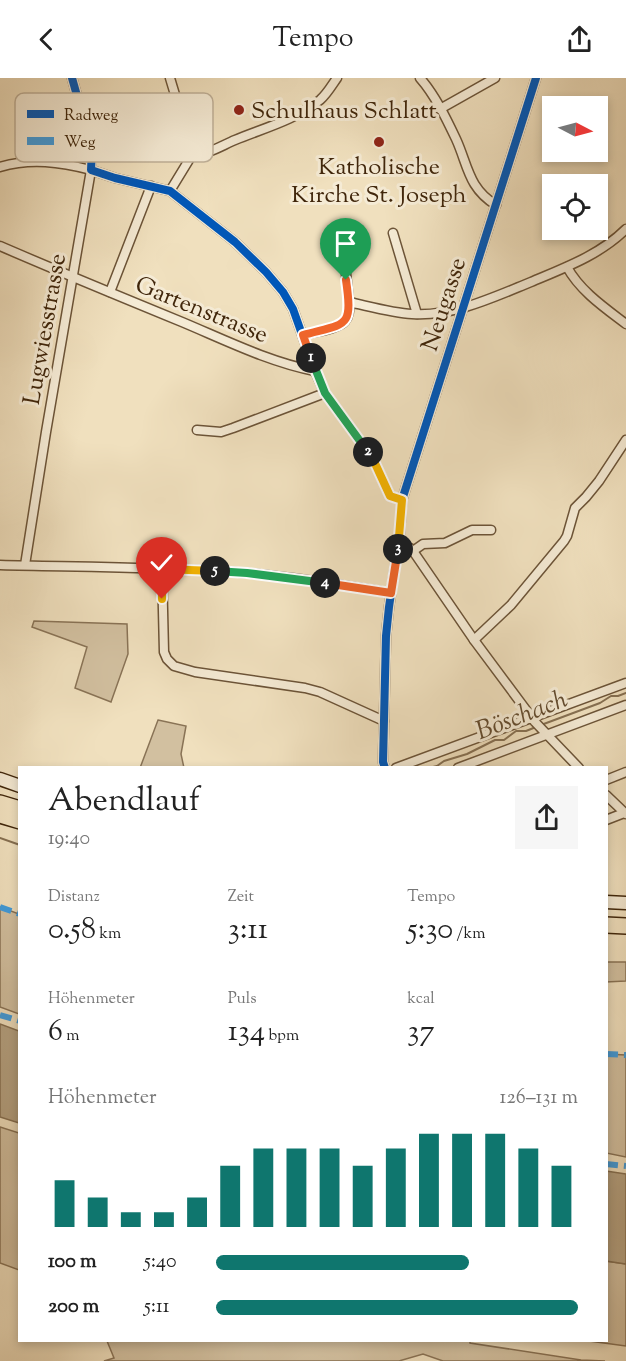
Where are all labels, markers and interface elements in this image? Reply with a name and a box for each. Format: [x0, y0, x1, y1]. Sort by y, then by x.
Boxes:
text: Tempo [273, 20, 354, 59]
icon: back [30, 23, 63, 56]
icon: share [563, 23, 596, 56]
legend [15, 93, 213, 162]
place label: Schulhaus Schlatt [251, 95, 437, 129]
north arrow [542, 96, 608, 162]
map controls [542, 96, 608, 240]
marker: Schulhaus Schlatt [232, 103, 246, 117]
text: Radweg [64, 105, 118, 128]
text: Weg [64, 132, 96, 155]
marker: Katholische Kirche St. Joseph [372, 135, 386, 149]
place label: Katholische Kirche St. Joseph [291, 151, 467, 213]
button: locate [542, 174, 608, 240]
pin [320, 218, 371, 280]
icon: arrive [329, 227, 362, 260]
street label: Lugwiesstrasse [16, 251, 76, 408]
street label: Neugasse [414, 253, 476, 356]
street label: Gartenstrasse [130, 269, 273, 353]
pin: 1 [296, 343, 326, 373]
text: 1 [308, 346, 314, 369]
pin: 2 [353, 437, 383, 467]
text: 2 [364, 440, 372, 463]
pin: 3 [383, 534, 413, 564]
pin [136, 537, 187, 599]
text: 3 [395, 537, 401, 560]
icon: check [145, 546, 178, 579]
pin: 5 [200, 556, 230, 586]
text: 5 [212, 559, 218, 582]
pin: 4 [310, 568, 340, 598]
text: 4 [321, 571, 329, 594]
water label: Böschach [471, 682, 573, 751]
text: Abendlauf [48, 778, 200, 826]
button: share [515, 786, 578, 849]
text: 19:40 [48, 825, 90, 854]
text: Distanz [48, 886, 100, 909]
text: Zeit [228, 886, 254, 909]
text: Tempo [407, 886, 455, 909]
text: 0.58 [48, 909, 96, 952]
text: 3:11 [228, 909, 268, 952]
text: 5:30 [407, 909, 453, 952]
text: km [96, 923, 121, 946]
text: /km [453, 923, 485, 946]
text: Höhenmeter [48, 988, 135, 1011]
text: Puls [228, 988, 256, 1011]
text: kcal [407, 988, 435, 1011]
text: 6 [48, 1011, 63, 1054]
text: 134 [228, 1011, 265, 1054]
text: 37 [407, 1011, 434, 1054]
text: m [63, 1025, 80, 1048]
text: bpm [265, 1025, 299, 1048]
text: Höhenmeter [48, 1084, 157, 1113]
text: 126–131 m [500, 1084, 578, 1113]
text: 100 m [48, 1248, 97, 1277]
text: 5:40 [144, 1248, 177, 1277]
text: 200 m [48, 1293, 99, 1322]
text: 5:11 [144, 1293, 170, 1322]

